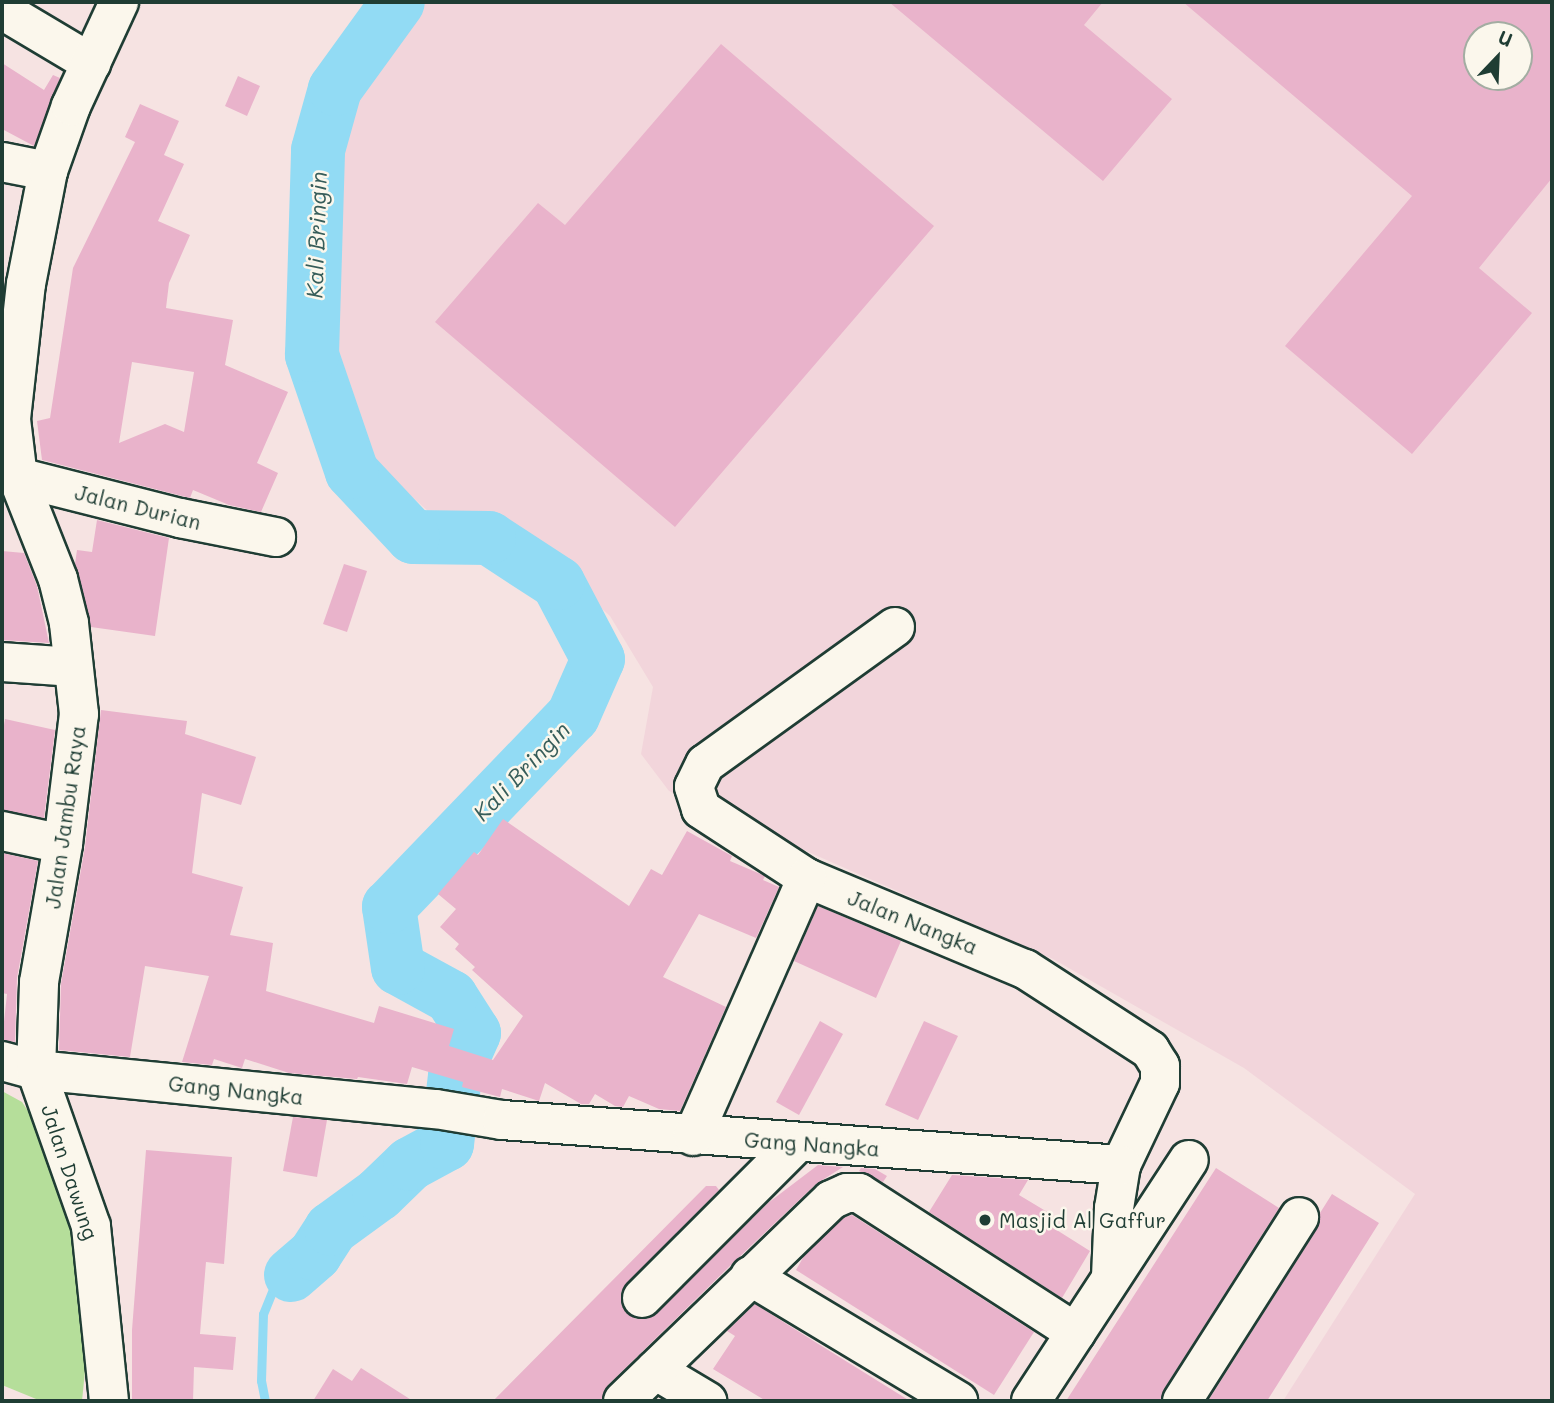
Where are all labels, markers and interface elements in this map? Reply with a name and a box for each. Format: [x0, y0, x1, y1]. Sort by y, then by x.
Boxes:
north arrow [1463, 21, 1533, 91]
text: U [1495, 24, 1517, 52]
water label: Kali Bringin [300, 171, 332, 299]
street label: Jalan Durian [72, 479, 204, 535]
water label: Kali Bringin [467, 716, 575, 826]
street label: Jalan Jambu Raya [40, 724, 90, 910]
street label: Jalan Nangka [844, 884, 982, 960]
street label: Gang Nangka [167, 1070, 305, 1110]
street label: Jalan Dawung [36, 1101, 104, 1243]
street label: Gang Nangka [743, 1127, 881, 1161]
place label: Masjid Al Gaffur [999, 1207, 1166, 1233]
marker: Masjid Al Gaffur [977, 1212, 993, 1228]

